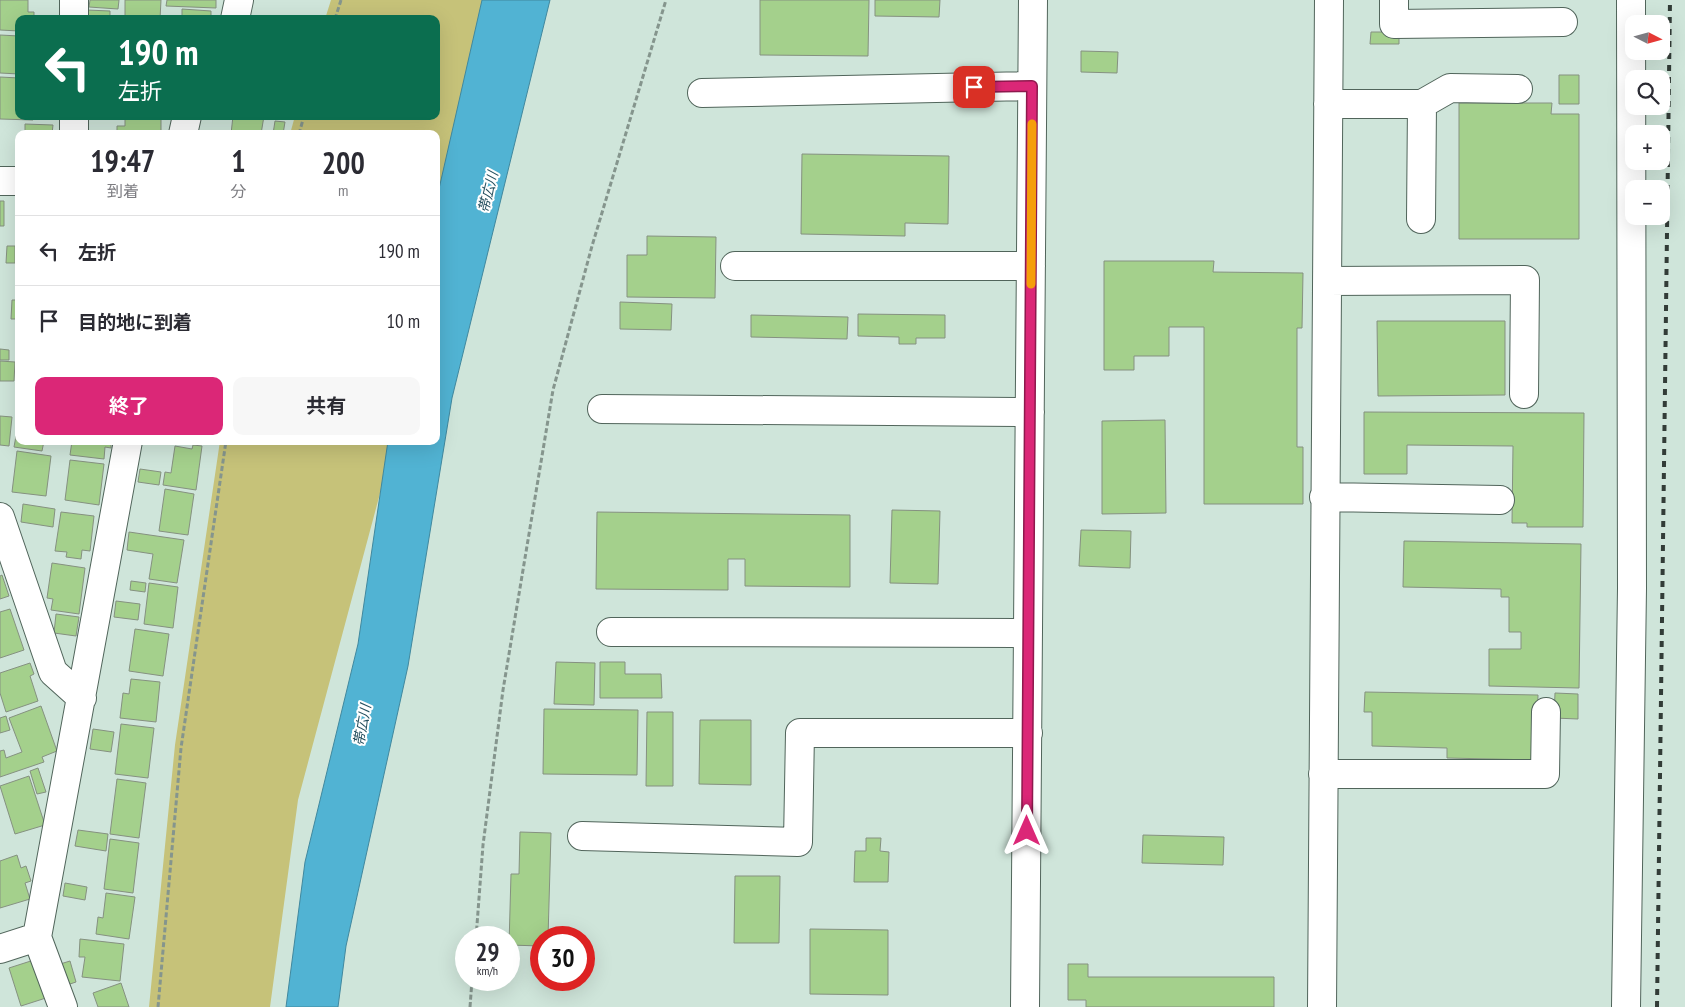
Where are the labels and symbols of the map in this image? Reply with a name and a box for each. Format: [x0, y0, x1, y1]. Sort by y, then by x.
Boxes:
north arrow [1625, 15, 1670, 60]
pin [953, 66, 995, 108]
water label: 帯広川 [474, 168, 502, 215]
water label: 帯広川 [349, 701, 375, 747]
position arrow [1000, 804, 1052, 856]
speed limit sign: 30 [530, 926, 595, 991]

